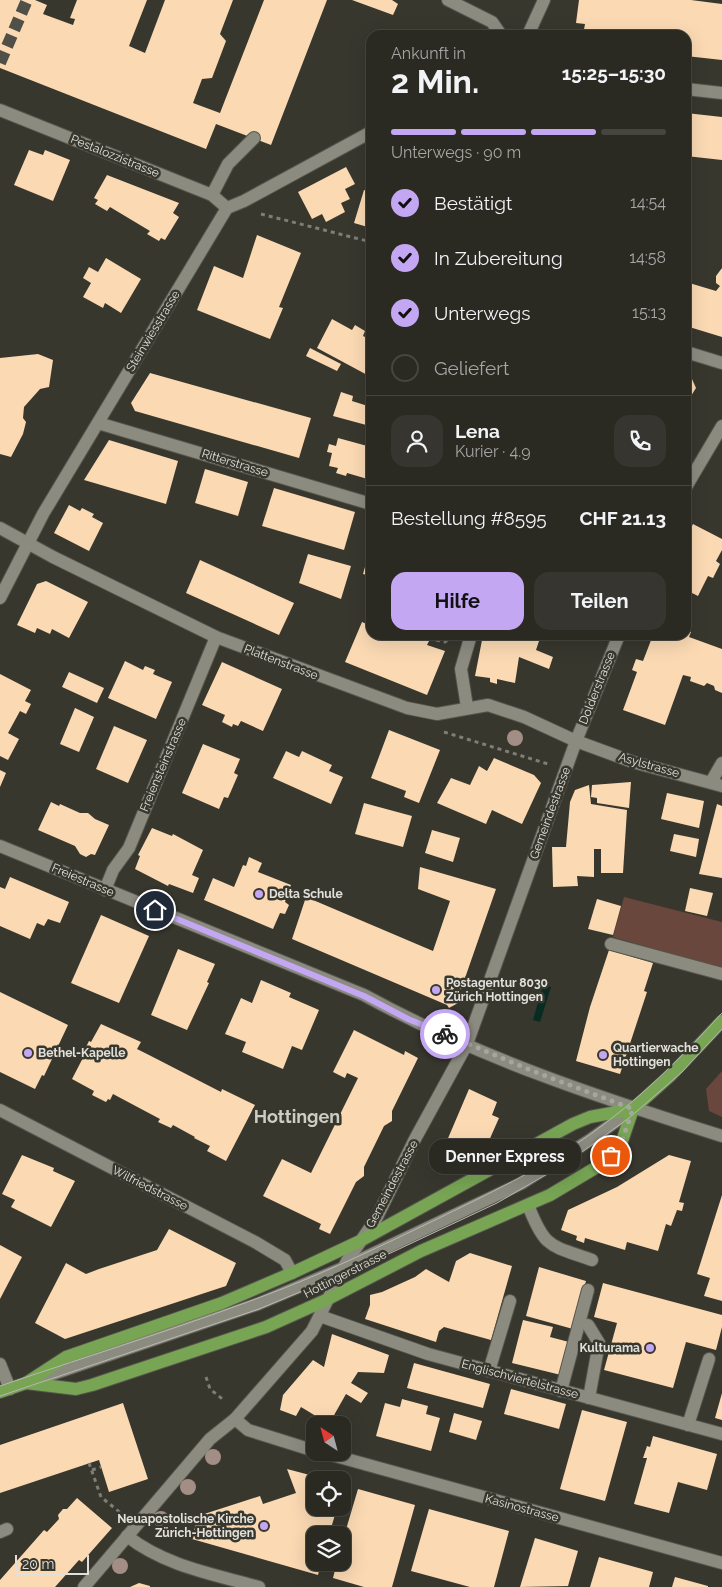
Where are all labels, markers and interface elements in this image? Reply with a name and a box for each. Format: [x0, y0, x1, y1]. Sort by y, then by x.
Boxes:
text: Ankunft in [391, 44, 466, 63]
text: 15:25–15:30 [562, 62, 666, 84]
text: 2 Min. [391, 63, 479, 100]
street label: Pestalozzistrasse [69, 132, 161, 180]
text: Unterwegs · 90 m [391, 143, 521, 162]
icon: check [391, 189, 419, 217]
text: Bestätigt [434, 192, 512, 214]
text: 14:54 [630, 193, 666, 212]
icon: check [391, 244, 419, 272]
text: In Zubereitung [434, 247, 563, 269]
text: 14:58 [629, 248, 666, 267]
street label: Steinwiesstrasse [123, 288, 183, 374]
icon: check [391, 299, 419, 327]
text: Unterwegs [434, 302, 530, 324]
text: 15:13 [632, 303, 666, 322]
text: Geliefert [434, 357, 509, 379]
button: person [391, 415, 443, 467]
button: phone [614, 415, 666, 467]
text: Lena [455, 420, 500, 442]
text: Kurier · 4.9 [455, 442, 531, 461]
street label: Ritterstrasse [200, 446, 270, 480]
text: Bestellung #8595 [391, 507, 547, 529]
text: CHF 21.13 [579, 507, 666, 529]
button: Hilfe [391, 572, 524, 630]
button: Teilen [534, 572, 666, 630]
street label: Plattenstrasse [242, 641, 320, 683]
street label: Dolderstrasse [576, 650, 618, 726]
street label: Freiensteinstrasse [137, 716, 189, 814]
street label: Asylstrasse [617, 750, 681, 780]
street label: Gemeindestrasse [527, 765, 573, 861]
street label: Freiestrasse [50, 861, 116, 899]
place label: Delta Schule [269, 887, 343, 901]
marker: Delta Schule [253, 888, 265, 900]
pin [134, 889, 176, 931]
icon: home [141, 896, 169, 924]
place label: Postagentur 8030 Zürich Hottingen [446, 976, 548, 1004]
marker: Postagentur 8030 Zürich Hottingen [430, 984, 442, 996]
courier [420, 1009, 470, 1059]
icon: bike [431, 1020, 459, 1048]
place label: Quartierwache Hottingen [613, 1041, 699, 1069]
place label: Bethel-Kapelle [38, 1046, 126, 1060]
marker: Bethel-Kapelle [22, 1047, 34, 1059]
marker: Quartierwache Hottingen [597, 1049, 609, 1061]
district label: Hottingen [254, 1106, 340, 1127]
pin [590, 1135, 632, 1177]
street label: Gemeindestrasse [363, 1138, 421, 1230]
callout: Denner Express [428, 1138, 581, 1174]
icon: bag [597, 1142, 625, 1170]
text: Denner Express [445, 1147, 565, 1166]
street label: Wilfriedstrasse [110, 1163, 190, 1213]
street label: Hottingerstrasse [301, 1247, 389, 1301]
place label: Kulturama [579, 1341, 640, 1355]
marker: Kulturama [644, 1342, 656, 1354]
street label: Englischviertelstrasse [460, 1357, 580, 1401]
north arrow [306, 1416, 351, 1461]
map controls [306, 1416, 351, 1571]
button: locate [306, 1471, 351, 1516]
street label: Kasinostrasse [483, 1491, 561, 1525]
place label: Neuapostolische Kirche Zürich-Hottingen [117, 1512, 254, 1540]
marker: Neuapostolische Kirche Zürich-Hottingen [258, 1520, 270, 1532]
button: layers [306, 1526, 351, 1571]
scale bar [15, 1552, 89, 1575]
text: 20 m [22, 1556, 54, 1572]

